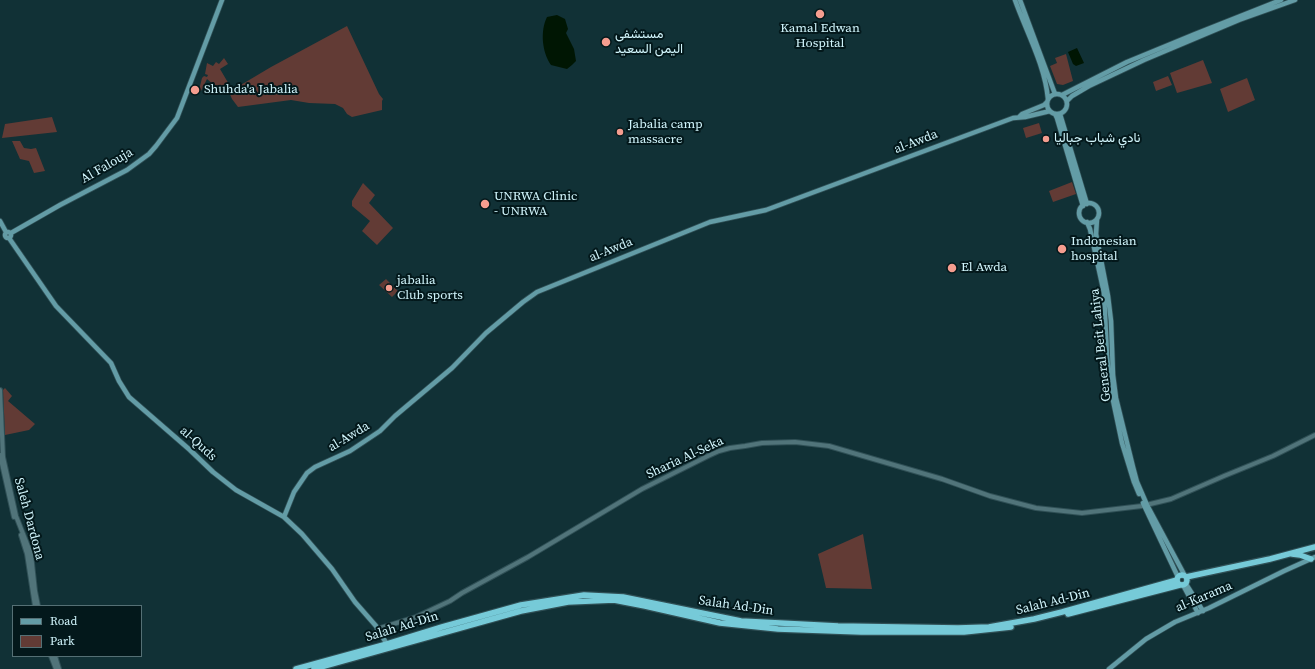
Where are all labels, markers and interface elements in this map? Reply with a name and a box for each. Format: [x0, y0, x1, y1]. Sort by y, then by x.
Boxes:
marker: Kamal Edwan Hospital [814, 8, 826, 20]
place label: Kamal Edwan Hospital [780, 21, 860, 52]
place label: مستشفى اليمن السعيد [615, 27, 683, 58]
marker: مستشفى اليمن السعيد [600, 36, 612, 48]
place label: Shuhda'a Jabalia [204, 82, 298, 98]
marker: Shuhda'a Jabalia [189, 84, 201, 96]
place label: Jabalia camp massacre [628, 117, 703, 148]
marker: Jabalia camp massacre [615, 127, 625, 137]
street label: al-Awda [892, 127, 940, 157]
place label: نادي شباب جباليا [1054, 131, 1141, 147]
marker: نادي شباب جباليا [1041, 134, 1051, 144]
street label: Al Falouja [78, 145, 136, 187]
place label: UNRWA Clinic - UNRWA [494, 189, 577, 220]
marker: UNRWA Clinic - UNRWA [479, 198, 491, 210]
street label: al-Awda [587, 234, 635, 266]
place label: Indonesian hospital [1071, 234, 1137, 265]
marker: Indonesian hospital [1056, 243, 1068, 255]
place label: El Awda [961, 260, 1007, 276]
marker: El Awda [946, 262, 958, 274]
place label: jabalia Club sports [397, 273, 463, 304]
marker: jabalia Club sports [384, 283, 394, 293]
street label: General Beit Lahiya [1087, 288, 1115, 402]
street label: al-Awda [325, 419, 373, 455]
street label: al-Quds [176, 423, 220, 465]
street label: Sharia Al-Seka [644, 433, 726, 483]
street label: Saleh Dardona [11, 476, 47, 562]
street label: al-Karama [1173, 578, 1235, 616]
street label: Salah Ad-Din [1015, 585, 1091, 619]
street label: Salah Ad-Din [698, 593, 774, 619]
legend [12, 605, 142, 657]
street label: Salah Ad-Din [364, 609, 440, 645]
text: Road [50, 613, 77, 629]
text: Park [50, 633, 75, 649]

